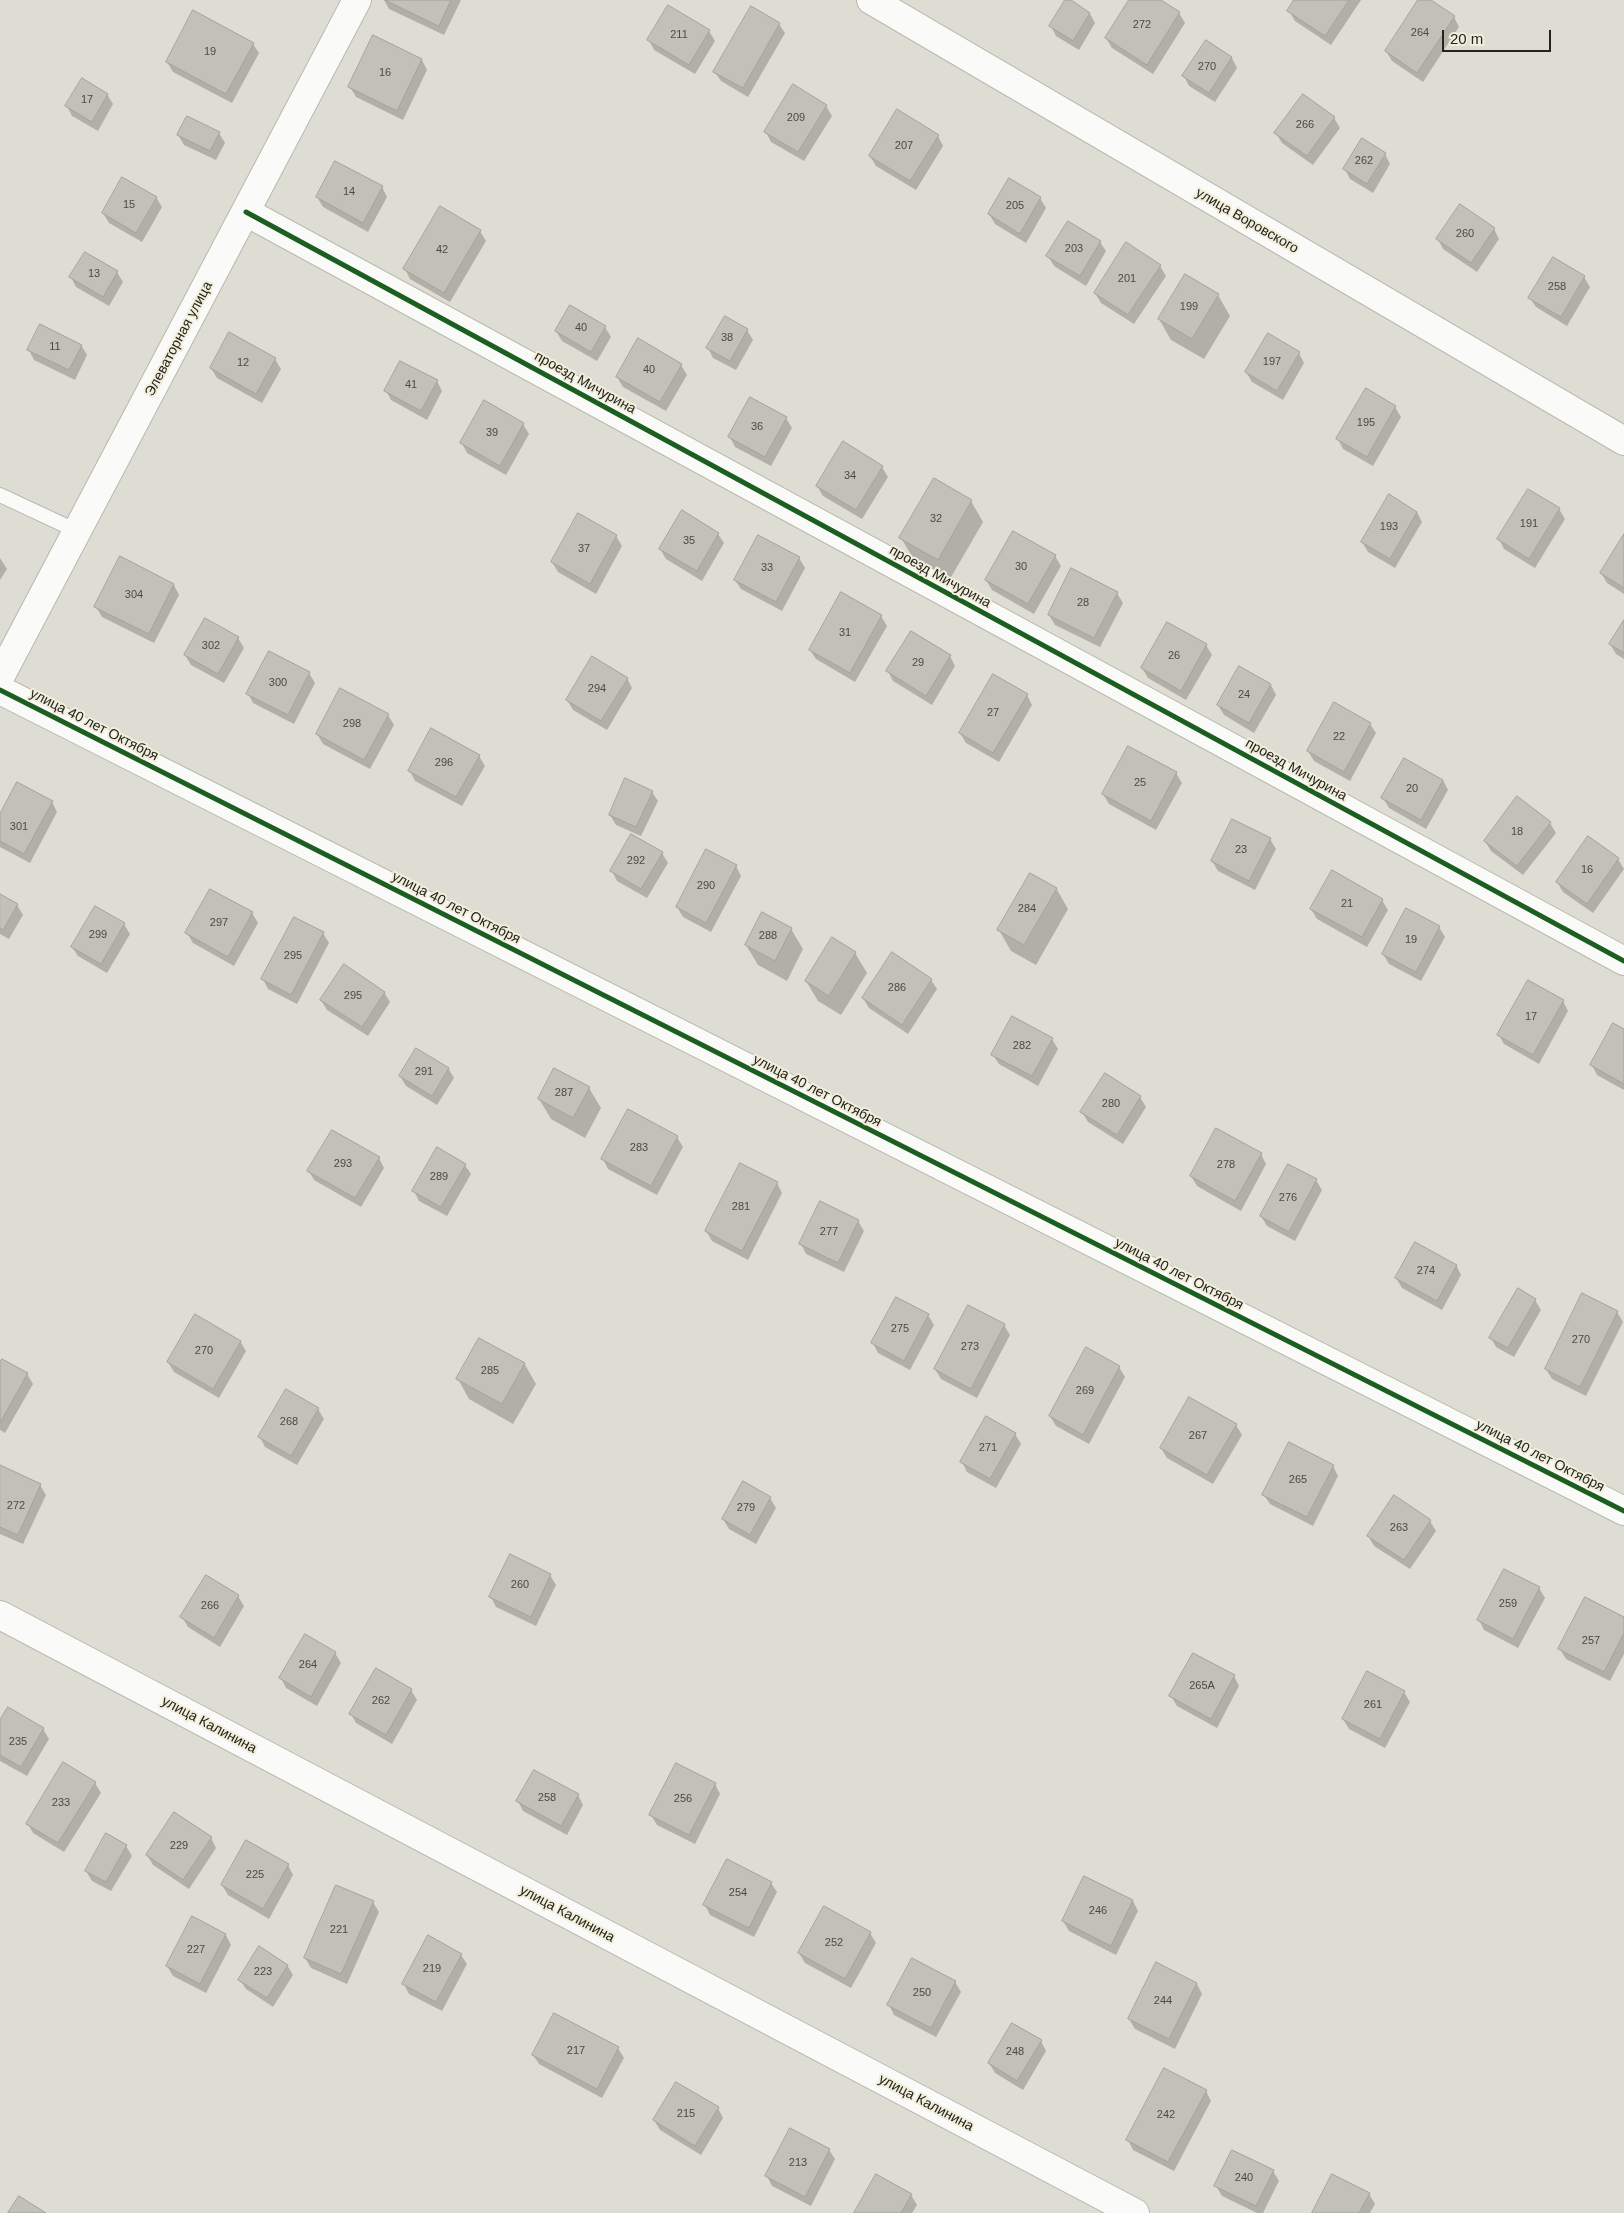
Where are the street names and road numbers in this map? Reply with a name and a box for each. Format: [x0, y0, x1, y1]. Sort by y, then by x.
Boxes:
street label: улица Воровского [1193, 185, 1301, 257]
street label: Элеваторная улица [142, 279, 216, 399]
street label: проезд Мичурина [531, 348, 639, 418]
street label: проезд Мичурина [886, 542, 994, 612]
street label: улица 40 лет Октября [27, 685, 161, 765]
street label: проезд Мичурина [1242, 735, 1350, 805]
street label: улица 40 лет Октября [389, 868, 523, 948]
street label: улица 40 лет Октября [750, 1051, 884, 1131]
street label: улица 40 лет Октября [1112, 1234, 1246, 1314]
street label: улица 40 лет Октября [1473, 1416, 1607, 1496]
street label: улица Калинина [159, 1693, 259, 1757]
street label: улица Калинина [517, 1882, 617, 1946]
street label: улица Калинина [876, 2071, 976, 2135]

